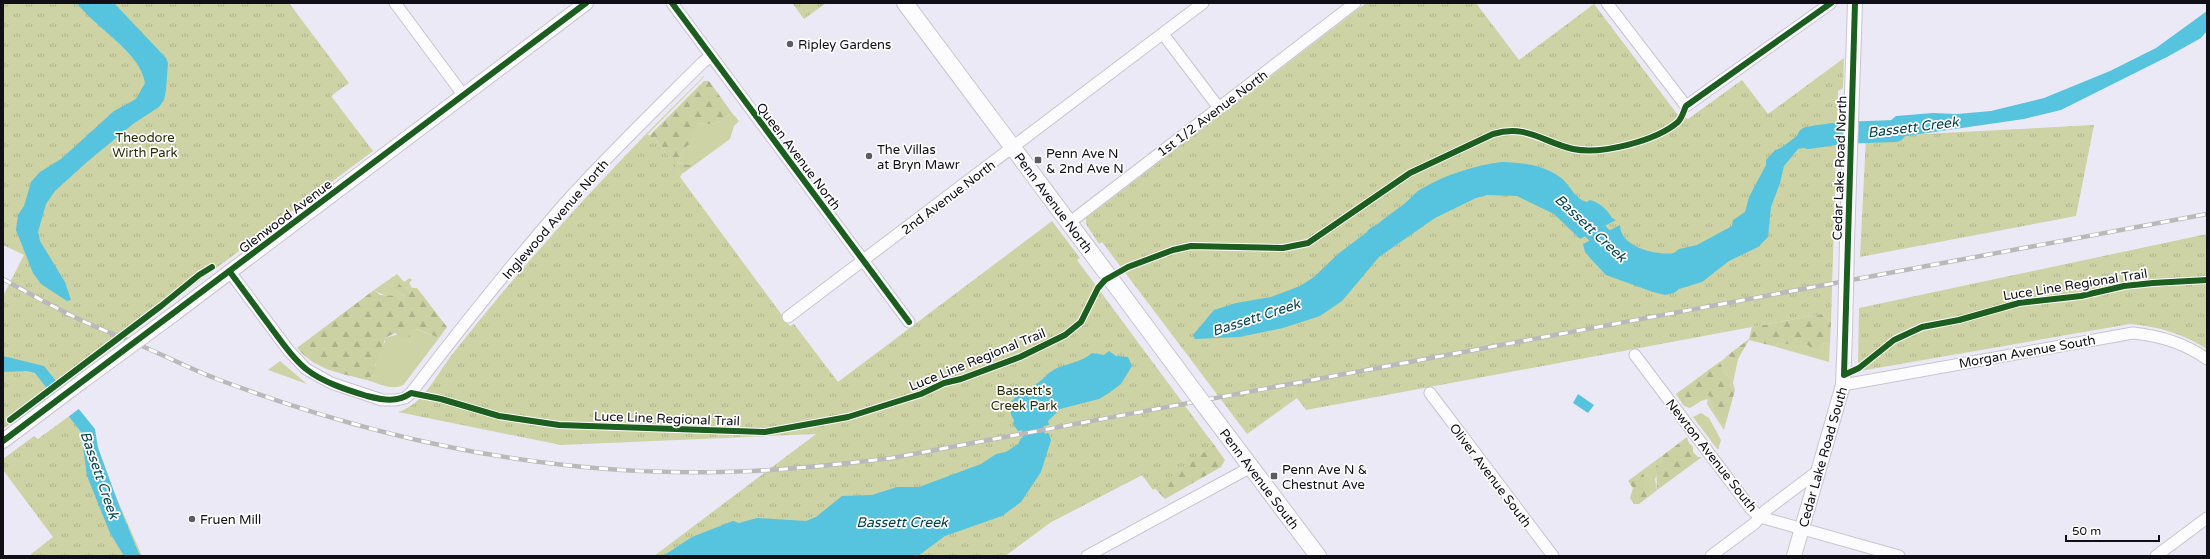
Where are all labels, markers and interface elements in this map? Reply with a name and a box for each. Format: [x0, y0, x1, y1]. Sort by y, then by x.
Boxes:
place label: Ripley Gardens [798, 37, 891, 53]
marker: Ripley Gardens [785, 39, 795, 49]
street label: 1st 1/2 Avenue North [1154, 67, 1271, 161]
street label: Cedar Lake Road North [1829, 95, 1851, 241]
street label: Queen Avenue North [753, 100, 844, 213]
water label: Bassett Creek [1867, 113, 1961, 142]
park label: Theodore Wirth Park [112, 130, 178, 161]
place label: The Villas at Bryn Mawr [877, 142, 960, 173]
place label: Penn Ave N & 2nd Ave N [1046, 146, 1124, 177]
street label: Penn Avenue North [1010, 150, 1096, 257]
marker: The Villas at Bryn Mawr [864, 151, 874, 161]
marker: Penn Ave N & 2nd Ave N [1033, 155, 1043, 165]
street label: Inglewood Avenue North [499, 156, 612, 283]
street label: 2nd Avenue North [898, 157, 999, 238]
street label: Glenwood Avenue [236, 177, 335, 257]
water label: Bassett Creek [1551, 191, 1631, 267]
street label: Luce Line Regional Trail [2002, 266, 2149, 304]
water label: Bassett Creek [1210, 295, 1304, 340]
street label: Luce Line Regional Trail [907, 325, 1048, 395]
street label: Morgan Avenue South [1958, 332, 2097, 372]
park label: Bassett's Creek Park [991, 383, 1057, 414]
street label: Cedar Lake Road South [1796, 385, 1851, 529]
street label: Newton Avenue South [1662, 396, 1760, 515]
street label: Luce Line Regional Trail [594, 408, 740, 430]
street label: Oliver Avenue South [1446, 420, 1535, 531]
street label: Penn Avenue South [1216, 426, 1302, 533]
water label: Bassett Creek [77, 429, 123, 522]
place label: Penn Ave N & Chestnut Ave [1282, 462, 1367, 493]
marker: Penn Ave N & Chestnut Ave [1269, 471, 1279, 481]
place label: Fruen Mill [200, 512, 261, 528]
marker: Fruen Mill [187, 514, 197, 524]
water label: Bassett Creek [856, 514, 949, 531]
scale bar [2066, 517, 2159, 543]
text: 50 m [2072, 524, 2101, 538]

